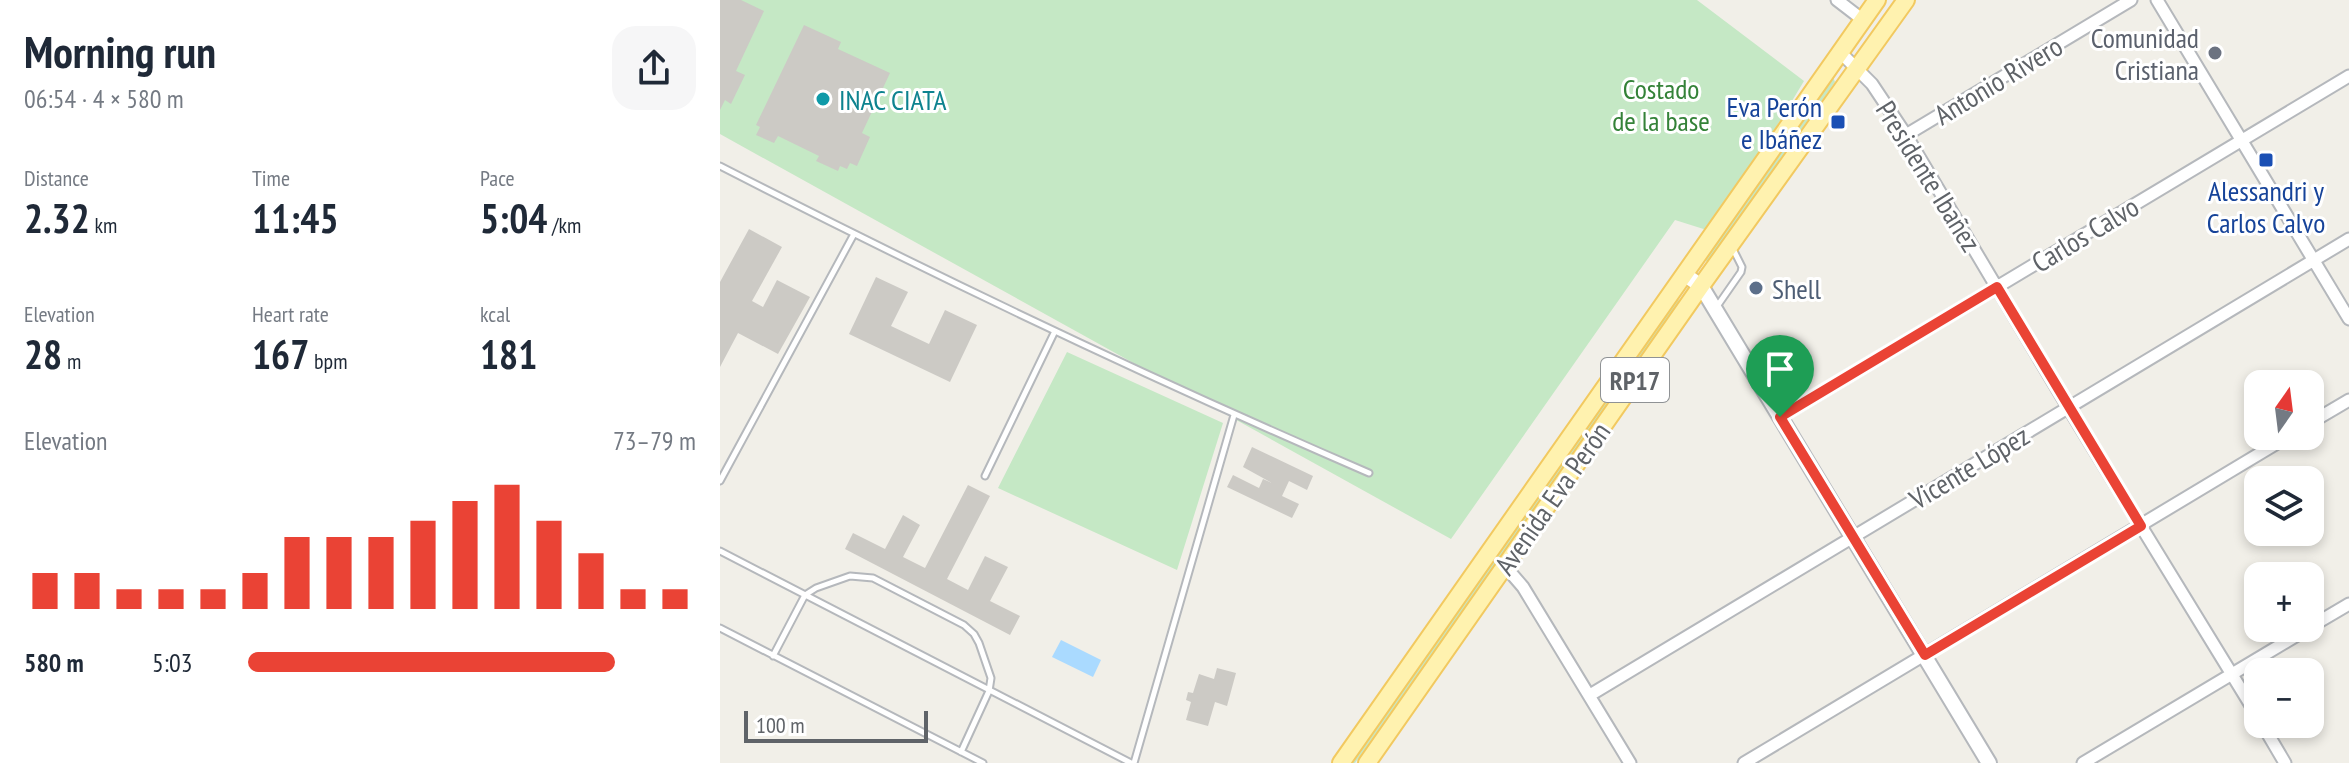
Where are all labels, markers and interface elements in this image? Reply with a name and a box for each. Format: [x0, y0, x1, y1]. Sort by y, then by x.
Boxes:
place label: Comunidad Cristiana [2091, 19, 2199, 88]
text: Morning run [24, 23, 216, 80]
button: share [612, 26, 696, 110]
street label: Antonio Rivero [1927, 27, 2069, 133]
marker: Comunidad Cristiana [2206, 44, 2224, 62]
park label: Costado de la base [1612, 70, 1710, 139]
place label: INAC CIATA [839, 81, 947, 118]
text: 06:54 · 4 × 580 m [24, 82, 184, 115]
place label: Eva Perón e Ibáñez [1727, 88, 1822, 157]
marker: INAC CIATA [814, 90, 832, 108]
street label: Presidente Ibañez [1868, 94, 1990, 258]
marker: Eva Perón e Ibáñez [1829, 113, 1847, 131]
marker: Alessandri y Carlos Calvo [2257, 151, 2275, 169]
text: Distance [24, 164, 89, 192]
text: Time [252, 164, 290, 192]
text: Pace [480, 164, 515, 192]
place label: Alessandri y Carlos Calvo [2207, 172, 2325, 241]
street label: Carlos Calvo [2025, 188, 2145, 280]
text: 2.32 [24, 192, 90, 244]
text: 11:45 [252, 192, 339, 244]
text: 5:04 [480, 192, 547, 244]
text: km [90, 211, 117, 239]
text: /km [547, 211, 581, 239]
place label: Shell [1772, 270, 1821, 307]
marker: Shell [1747, 279, 1765, 297]
text: Elevation [24, 300, 95, 328]
text: Heart rate [252, 300, 329, 328]
text: kcal [480, 300, 510, 328]
text: 28 [24, 328, 62, 380]
text: 167 [252, 328, 309, 380]
text: 181 [480, 328, 537, 380]
pin [1746, 335, 1814, 417]
text: m [62, 347, 81, 375]
text: bpm [309, 347, 347, 375]
icon: arrive [1758, 347, 1802, 391]
road number: RP17 [1601, 358, 1669, 402]
north arrow [2244, 370, 2324, 450]
map controls [2244, 370, 2324, 738]
street label: Avenida Eva Perón [1486, 415, 1618, 581]
street label: Vicente López [1901, 417, 2036, 518]
text: Elevation [24, 424, 107, 457]
text: 73–79 m [613, 424, 696, 457]
button: layers [2244, 466, 2324, 546]
button: + [2244, 562, 2324, 642]
text: 580 m [24, 646, 84, 679]
text: 5:03 [152, 646, 192, 679]
button: − [2244, 658, 2324, 738]
scale bar [744, 707, 928, 743]
text: 100 m [756, 711, 805, 739]

